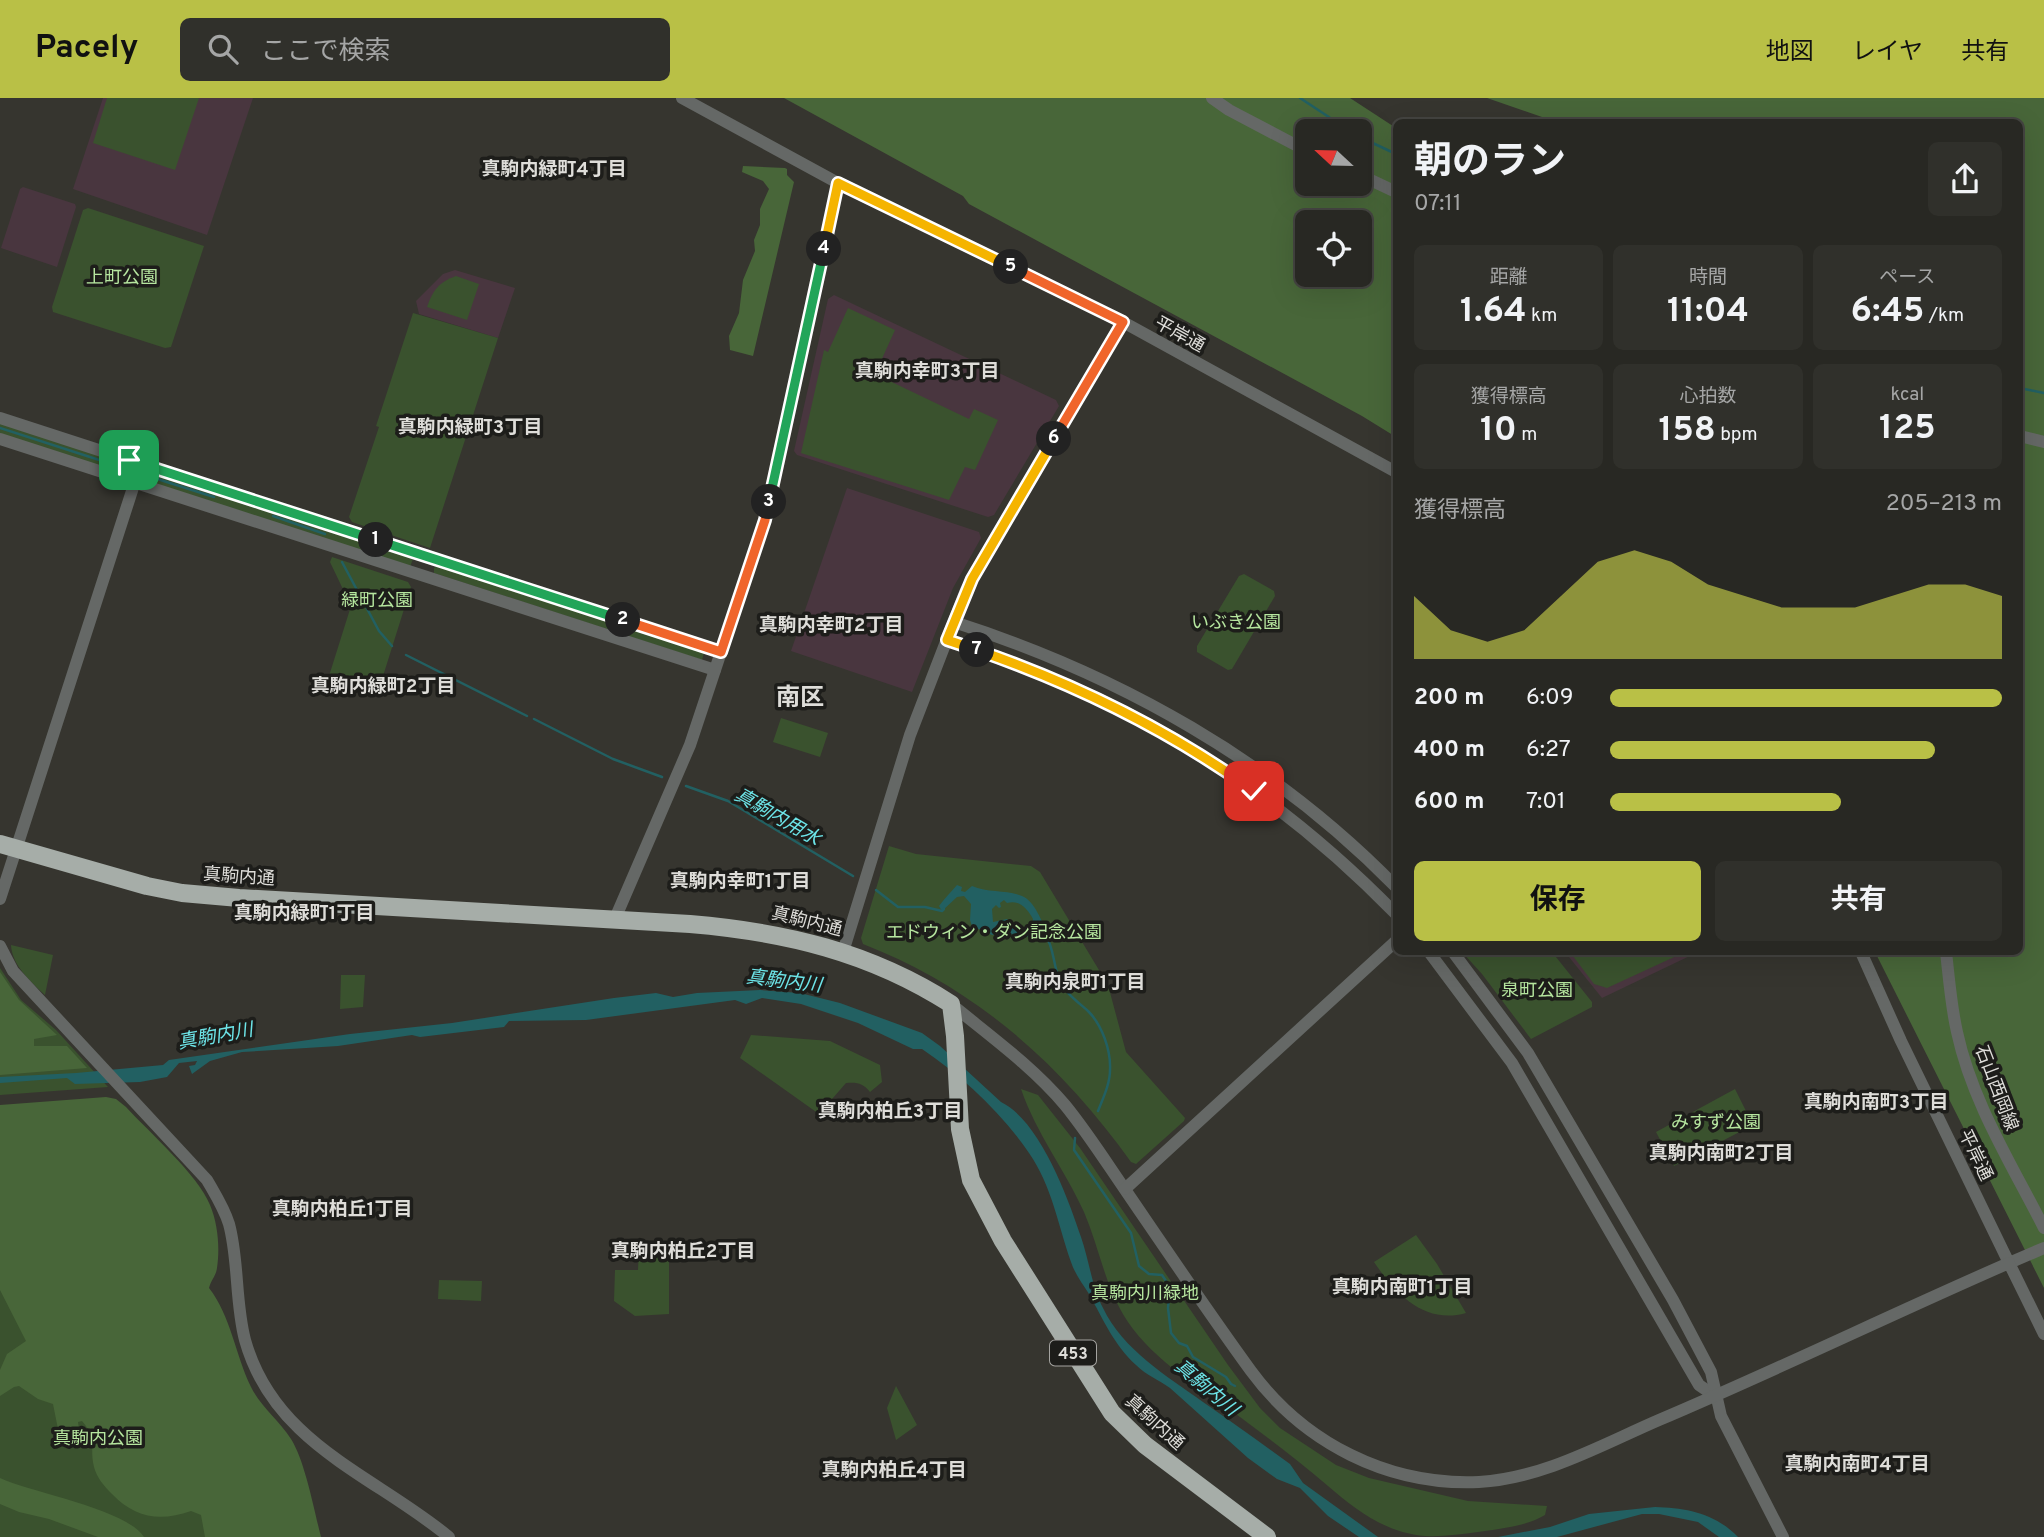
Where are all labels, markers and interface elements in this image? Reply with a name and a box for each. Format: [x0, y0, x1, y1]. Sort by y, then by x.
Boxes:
search box [180, 18, 670, 81]
text: Pacely [35, 28, 138, 70]
icon: search [204, 30, 242, 68]
text: ここで検索 [260, 36, 390, 69]
text: 地図 [1766, 38, 1814, 68]
text: レイヤ [1852, 38, 1923, 68]
text: 共有 [1961, 38, 2009, 68]
north arrow [1295, 119, 1372, 196]
map controls [1295, 119, 1372, 287]
text: 朝のラン [1414, 139, 1566, 188]
button: share [1928, 142, 2002, 216]
district label: 真駒内緑町4丁目 [481, 158, 627, 182]
text: 07:11 [1414, 190, 1462, 219]
button: locate [1295, 210, 1372, 287]
pin: 4 [806, 232, 842, 266]
text: 4 [817, 236, 830, 260]
pin: 5 [993, 250, 1028, 284]
text: 5 [1005, 254, 1016, 278]
text: 距離 [1490, 266, 1528, 290]
text: 時間 [1689, 266, 1727, 290]
text: ペース [1879, 266, 1935, 290]
park label: 上町公園 [86, 267, 158, 290]
text: 1.64 [1460, 290, 1527, 334]
text: 11:04 [1667, 290, 1749, 334]
text: 6:45 [1850, 290, 1924, 334]
text: km [1527, 304, 1557, 328]
text: /km [1924, 304, 1964, 328]
street label: 平岸通 [1150, 312, 1208, 358]
district label: 真駒内幸町3丁目 [855, 360, 999, 384]
text: kcal [1890, 383, 1924, 407]
text: 獲得標高 [1471, 385, 1547, 409]
text: 心拍数 [1679, 385, 1737, 409]
text: 125 [1879, 407, 1936, 451]
text: 10 [1480, 409, 1517, 453]
text: 158 [1658, 409, 1716, 453]
district label: 真駒内緑町3丁目 [398, 416, 542, 440]
pin: 6 [1036, 422, 1072, 456]
text: m [1517, 423, 1537, 447]
text: bpm [1716, 423, 1758, 447]
text: 6 [1048, 426, 1059, 450]
pin [99, 430, 159, 490]
icon: arrive [110, 441, 148, 479]
pin: 3 [752, 484, 786, 520]
text: 3 [763, 489, 774, 513]
text: 205–213 m [1886, 490, 2002, 519]
text: 獲得標高 [1414, 497, 1506, 526]
pin: 1 [358, 522, 394, 558]
text: 1 [372, 527, 379, 551]
park label: 緑町公園 [341, 590, 413, 613]
pin: 2 [606, 602, 640, 638]
text: 2 [617, 607, 628, 631]
park label: いぶき公園 [1191, 612, 1281, 635]
district label: 真駒内幸町2丁目 [759, 614, 903, 638]
pin: 7 [960, 632, 995, 668]
text: 7 [971, 637, 982, 661]
district label: 真駒内緑町2丁目 [311, 675, 455, 699]
district label: 南区 [776, 684, 824, 714]
text: 200 m [1414, 684, 1484, 713]
text: 6:09 [1526, 684, 1573, 713]
text: 400 m [1414, 736, 1485, 765]
text: 6:27 [1526, 736, 1571, 765]
pin [1224, 761, 1284, 821]
icon: check [1235, 772, 1273, 810]
water label: 真駒内用水 [730, 784, 826, 853]
text: 600 m [1414, 788, 1484, 817]
text: 7:01 [1526, 788, 1566, 817]
button: 保存 [1414, 861, 1701, 941]
button: 共有 [1715, 861, 2002, 941]
street label: 真駒内通 [202, 864, 276, 891]
district label: 真駒内幸町1丁目 [670, 870, 810, 894]
district label: 真駒内緑町1丁目 [234, 902, 374, 926]
street label: 真駒内通 [769, 903, 844, 942]
park label: エドウィン・ダン記念公園 [886, 922, 1102, 945]
water label: 真駒内川 [745, 965, 825, 999]
district label: 真駒内泉町1丁目 [1005, 971, 1145, 995]
park label: 泉町公園 [1501, 980, 1573, 1003]
water label: 真駒内川 [176, 1018, 257, 1055]
street label: 石山西岡線 [1969, 1042, 2022, 1135]
district label: 真駒内南町3丁目 [1804, 1091, 1948, 1115]
district label: 真駒内柏丘3丁目 [818, 1100, 962, 1124]
park label: みすず公園 [1671, 1112, 1761, 1135]
street label: 平岸通 [1952, 1126, 1997, 1185]
district label: 真駒内南町2丁目 [1649, 1142, 1793, 1166]
district label: 真駒内柏丘1丁目 [272, 1198, 412, 1222]
district label: 真駒内柏丘2丁目 [611, 1240, 755, 1264]
district label: 真駒内南町1丁目 [1332, 1276, 1472, 1300]
park label: 真駒内川緑地 [1091, 1283, 1199, 1306]
road number: 453 [1050, 1340, 1096, 1366]
water label: 真駒内川 [1169, 1355, 1244, 1423]
street label: 真駒内通 [1120, 1390, 1188, 1456]
park label: 真駒内公園 [53, 1428, 143, 1451]
district label: 真駒内南町4丁目 [1784, 1453, 1930, 1477]
district label: 真駒内柏丘4丁目 [821, 1459, 967, 1483]

